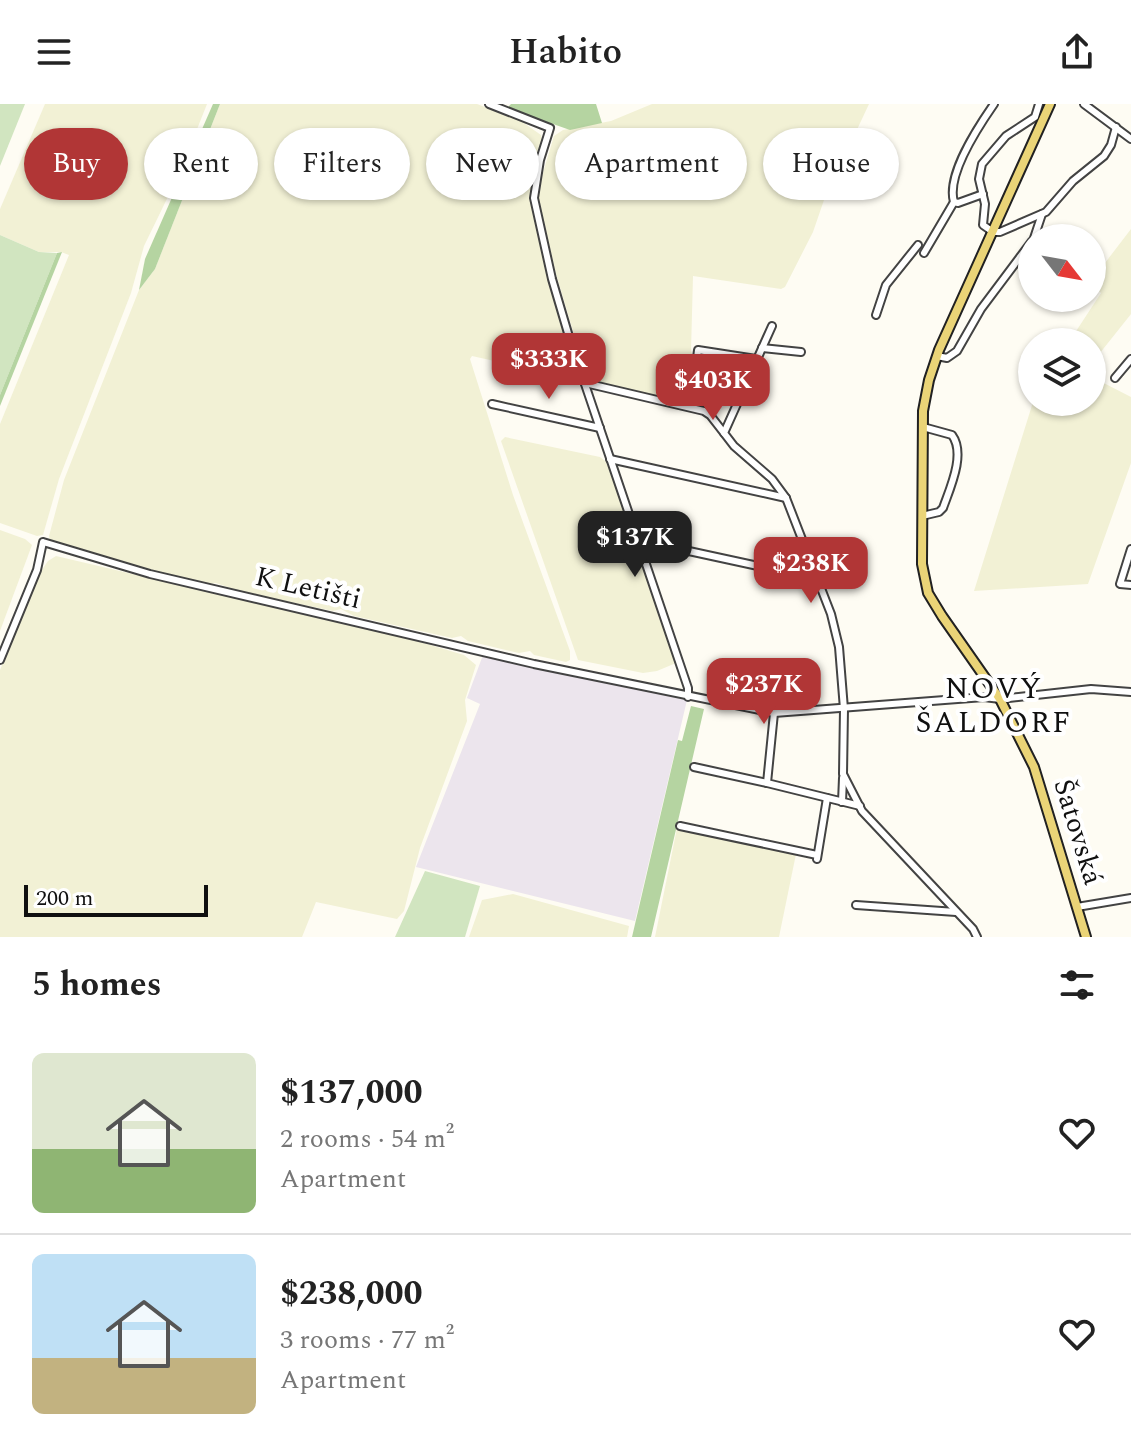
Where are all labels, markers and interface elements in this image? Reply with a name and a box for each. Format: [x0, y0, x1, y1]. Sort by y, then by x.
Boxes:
text: Habito [509, 25, 622, 80]
icon: menu [32, 30, 76, 74]
icon: share [1055, 30, 1099, 74]
chip: Buy [24, 128, 128, 200]
chip: Rent [144, 128, 258, 200]
chip: Filters [274, 128, 410, 200]
chip: New [426, 128, 539, 200]
chip: Apartment [555, 128, 747, 200]
chip: House [763, 128, 899, 200]
north arrow [1018, 224, 1106, 312]
map controls [1018, 224, 1106, 416]
button: layers [1018, 328, 1106, 416]
pin: $333K [493, 333, 605, 401]
text: $333K [510, 339, 588, 379]
pin: $403K [657, 354, 769, 422]
text: $403K [674, 360, 752, 400]
pin: $137K [579, 511, 691, 579]
text: $137K [596, 517, 674, 557]
pin: $238K [755, 537, 867, 605]
text: $238K [772, 543, 850, 583]
street label: K Letišti [251, 555, 365, 621]
pin: $237K [708, 658, 820, 726]
text: $237K [725, 664, 803, 704]
district label: NOVÝ ŠALDORF [916, 666, 1072, 746]
street label: Šatovská [1042, 774, 1115, 890]
scale bar [24, 881, 208, 917]
text: 200 m [36, 882, 93, 915]
text: 5 homes [32, 959, 162, 1011]
icon: filters [1055, 963, 1099, 1007]
text: $137,000 [280, 1067, 423, 1119]
icon: home [96, 1085, 192, 1181]
icon: heart [1055, 1111, 1099, 1155]
text: 2 rooms · 54 m² [280, 1119, 454, 1159]
text: Apartment [280, 1159, 406, 1199]
text: $238,000 [280, 1268, 423, 1320]
icon: home [96, 1286, 192, 1382]
icon: heart [1055, 1312, 1099, 1356]
text: 3 rooms · 77 m² [280, 1320, 454, 1360]
text: Apartment [280, 1360, 406, 1400]

